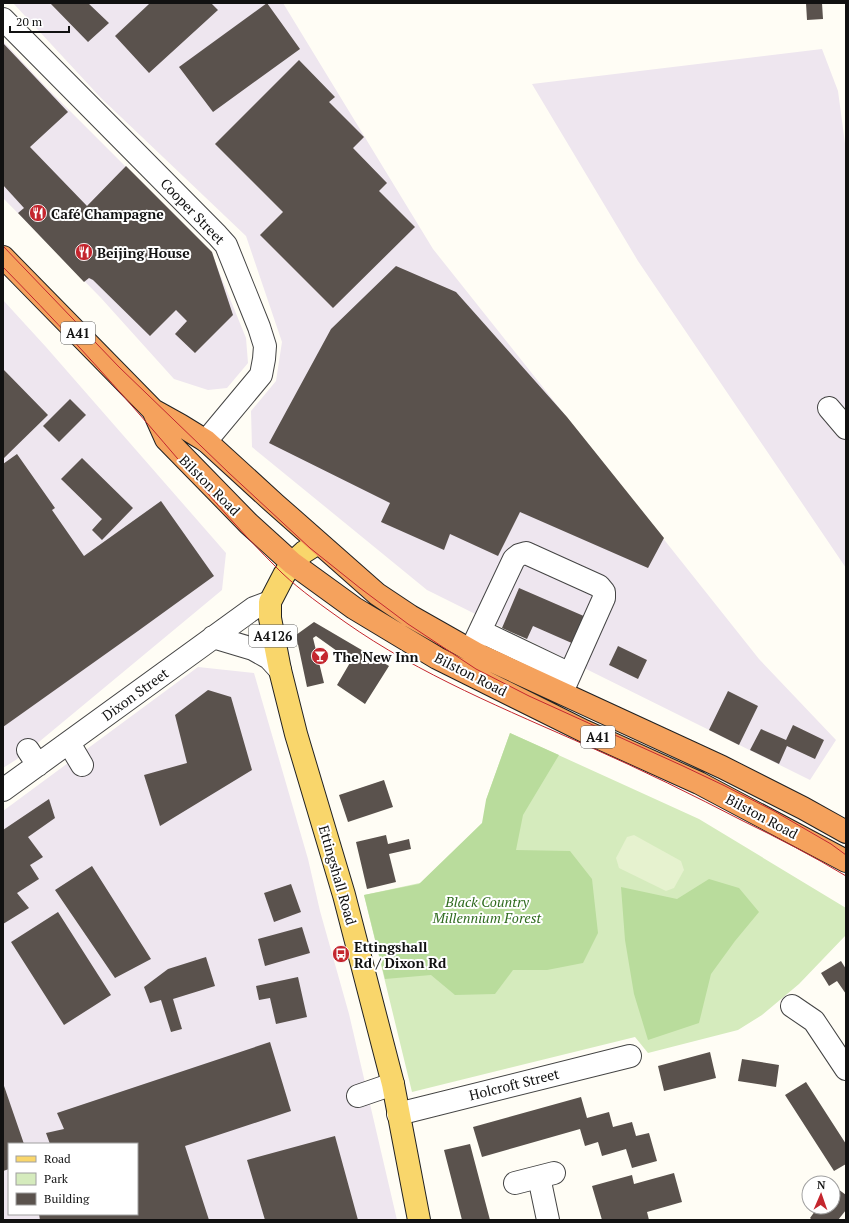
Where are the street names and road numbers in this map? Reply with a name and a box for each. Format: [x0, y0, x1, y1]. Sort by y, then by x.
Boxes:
street label: Cooper Street [157, 174, 230, 249]
road number: A41 [61, 322, 95, 344]
street label: Bilston Road [175, 450, 245, 520]
road number: A4126 [249, 625, 297, 647]
street label: Bilston Road [431, 648, 511, 700]
street label: Dixon Street [98, 663, 173, 725]
road number: A41 [581, 726, 615, 748]
street label: Bilston Road [723, 789, 802, 843]
street label: Ettingshall Road [315, 823, 361, 927]
street label: Holcroft Street [467, 1063, 562, 1104]

